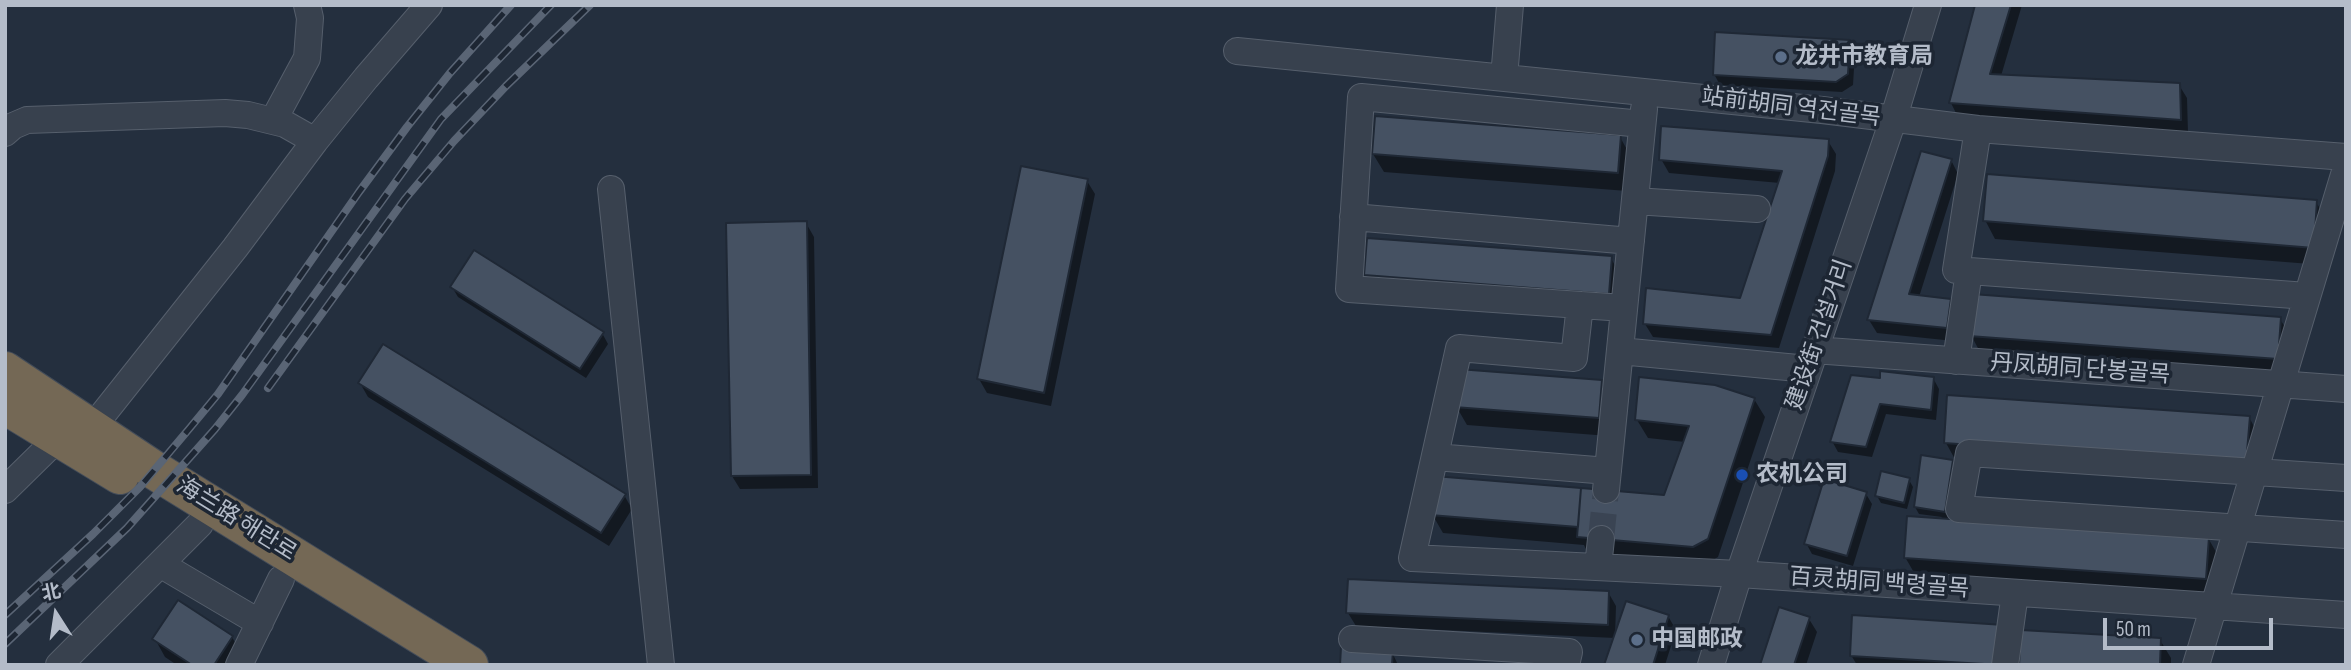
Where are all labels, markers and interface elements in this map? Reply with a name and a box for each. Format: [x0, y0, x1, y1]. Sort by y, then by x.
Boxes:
place label: 龙井市教育局 [1795, 43, 1933, 71]
marker: 龙井市教育局 [1773, 49, 1789, 65]
street label: 站前胡同 역전골목 [1700, 83, 1882, 133]
street label: 建设街 건설거리 [1781, 256, 1859, 414]
street label: 丹凤胡同 단봉골목 [1989, 350, 2171, 390]
place label: 农机公司 [1756, 461, 1848, 489]
marker: 农机公司 [1734, 467, 1750, 483]
street label: 海兰路 해란로 [171, 472, 301, 568]
street label: 百灵胡同 백령골목 [1788, 564, 1970, 604]
north arrow [21, 579, 91, 649]
text: 北 [40, 580, 63, 606]
scale bar [2106, 604, 2276, 648]
text: 50 m [2116, 617, 2151, 642]
place label: 中国邮政 [1651, 626, 1743, 654]
marker: 中国邮政 [1629, 632, 1645, 648]

